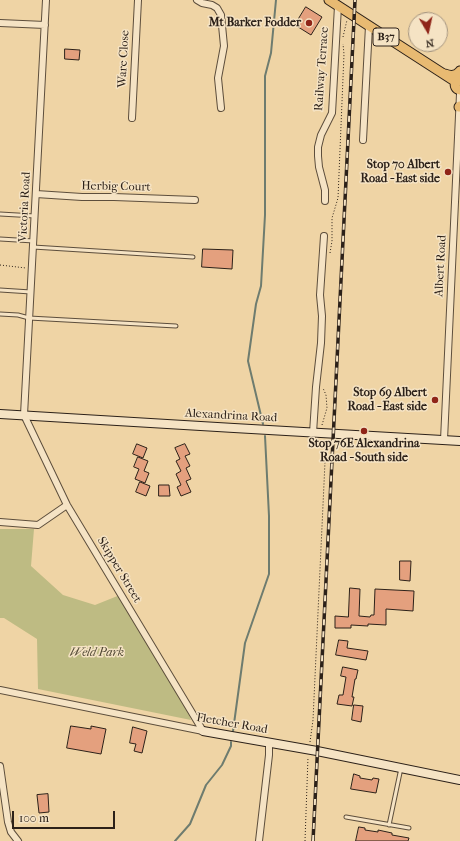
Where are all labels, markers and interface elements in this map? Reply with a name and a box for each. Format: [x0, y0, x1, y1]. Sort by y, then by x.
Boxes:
north arrow [408, 12, 448, 52]
place label: Mt Barker Fodder [209, 16, 301, 30]
marker: Mt Barker Fodder [304, 18, 314, 28]
street label: Railway Terrace [312, 26, 332, 112]
road number: B37 [373, 28, 399, 46]
street label: Ware Close [115, 30, 133, 88]
text: N [425, 36, 435, 50]
place label: Stop 70 Albert Road - East side [361, 158, 440, 186]
marker: Stop 70 Albert Road - East side [443, 167, 453, 177]
street label: Victoria Road [16, 172, 34, 242]
street label: Herbig Court [81, 179, 151, 195]
street label: Albert Road [432, 235, 450, 297]
place label: Stop 69 Albert Road - East side [348, 386, 427, 414]
marker: Stop 69 Albert Road - East side [430, 395, 440, 405]
street label: Alexandrina Road [184, 406, 278, 426]
marker: Stop 76E Alexandrina Road - South side [359, 426, 369, 436]
place label: Stop 76E Alexandrina Road - South side [308, 437, 420, 465]
street label: Skipper Street [94, 534, 144, 606]
park label: Weld Park [70, 646, 124, 660]
street label: Fletcher Road [195, 711, 269, 737]
scale bar [14, 803, 117, 829]
text: 100 m [19, 811, 49, 825]

